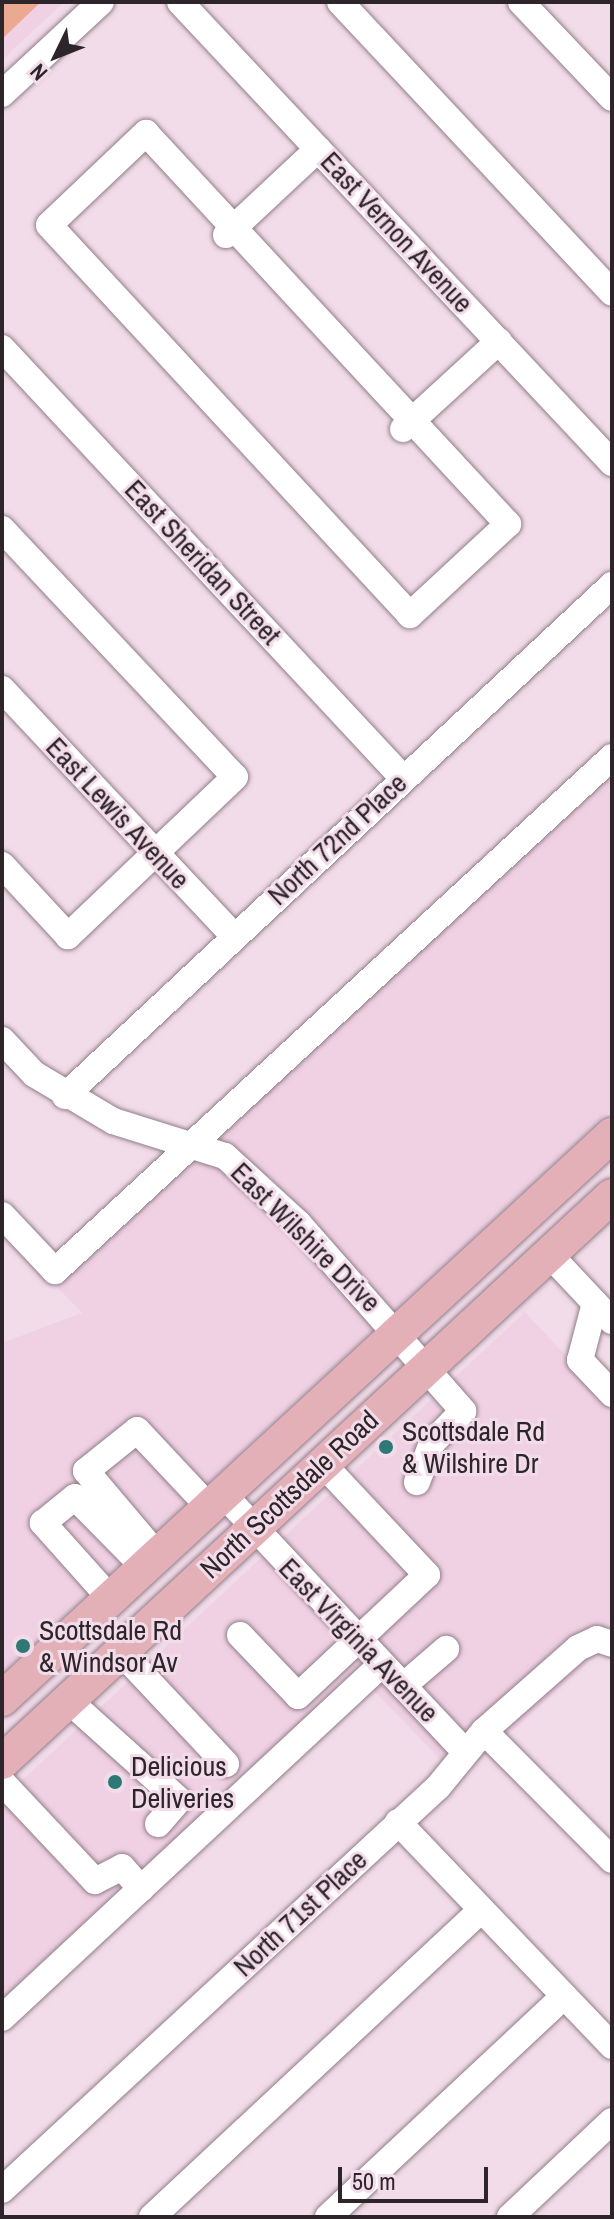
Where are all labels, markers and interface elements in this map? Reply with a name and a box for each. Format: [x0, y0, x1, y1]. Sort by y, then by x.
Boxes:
north arrow [16, 16, 96, 96]
text: N [23, 57, 54, 87]
street label: East Vernon Avenue [313, 144, 481, 320]
street label: East Sheridan Street [118, 473, 288, 651]
street label: East Lewis Avenue [39, 730, 197, 896]
street label: North 72nd Place [261, 766, 413, 912]
street label: East Wilshire Drive [224, 1155, 388, 1319]
street label: North Scottsdale Road [193, 1403, 385, 1585]
place label: Scottsdale Rd & Wilshire Dr [402, 1414, 545, 1480]
marker: Scottsdale Rd & Wilshire Dr [377, 1438, 395, 1456]
street label: East Virginia Avenue [272, 1551, 446, 1729]
place label: Scottsdale Rd & Windsor Av [39, 1613, 182, 1679]
marker: Scottsdale Rd & Windsor Av [14, 1637, 32, 1655]
place label: Delicious Deliveries [131, 1749, 234, 1815]
marker: Delicious Deliveries [106, 1773, 124, 1791]
street label: North 71st Place [226, 1843, 374, 1983]
scale bar [342, 2151, 492, 2201]
text: 50 m [352, 2165, 396, 2197]

